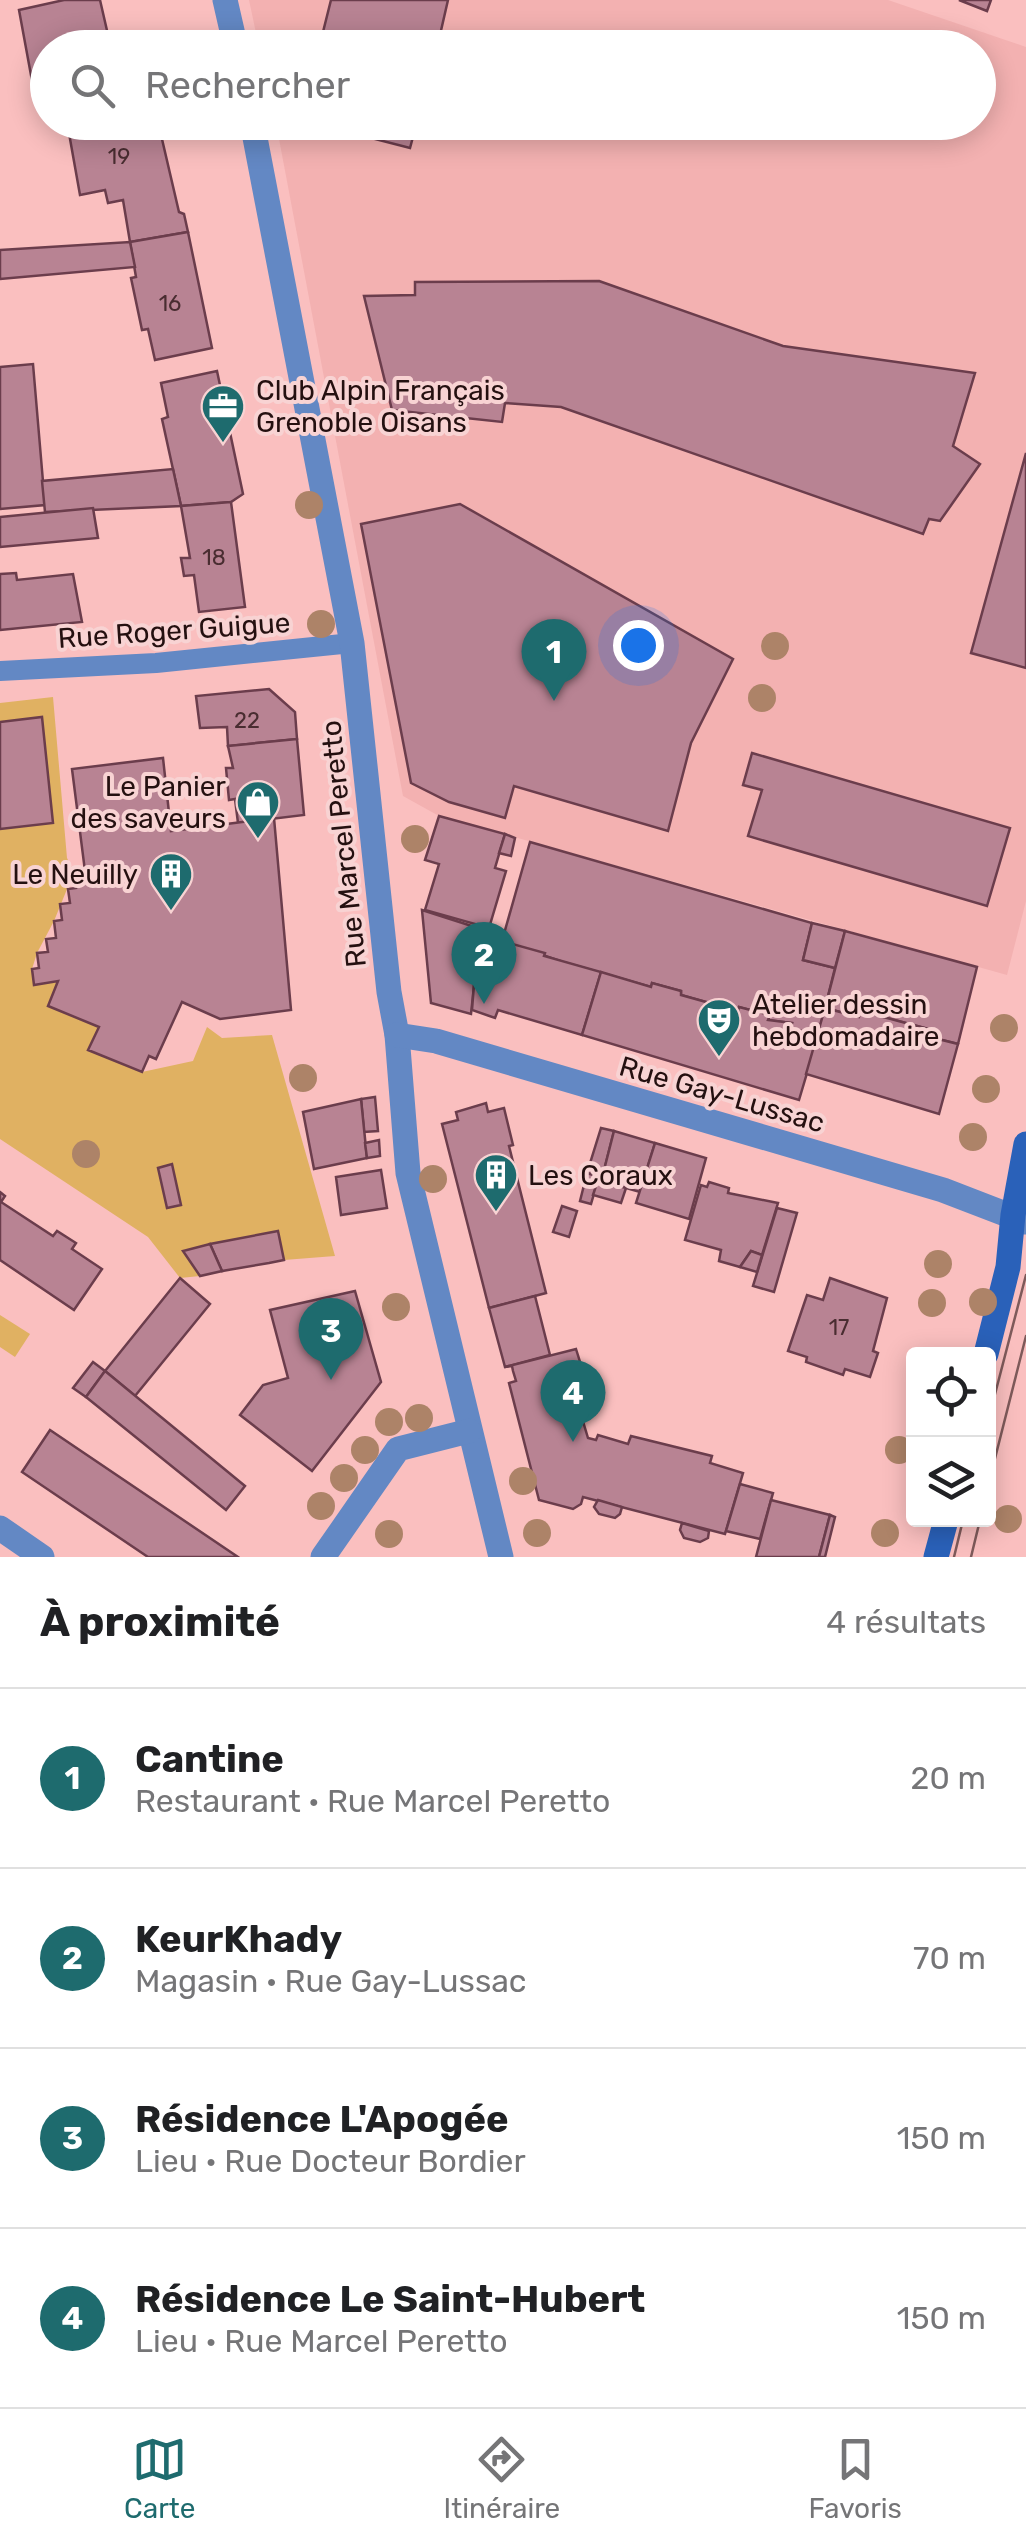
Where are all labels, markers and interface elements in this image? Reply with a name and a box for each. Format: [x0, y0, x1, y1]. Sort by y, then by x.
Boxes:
search box [30, 30, 996, 140]
icon: search [65, 58, 120, 113]
text: Rechercher [145, 62, 350, 108]
house number: 19 [108, 143, 130, 170]
house number: 16 [159, 290, 181, 317]
place label: Club Alpin Français Grenoble Oisans [256, 374, 505, 439]
office icon: Club Alpin Français Grenoble Oisans [200, 383, 246, 444]
house number: 18 [202, 544, 226, 571]
street label: Rue Roger Guigue [57, 606, 292, 655]
pin: 1 [522, 618, 586, 701]
your location [613, 620, 664, 671]
house number: 22 [234, 707, 260, 734]
street label: Rue Marcel Peretto [314, 719, 373, 969]
place label: Le Panier des saveurs [71, 770, 226, 835]
shop icon: Le Panier des saveurs [235, 779, 281, 840]
building icon: Le Neuilly [148, 851, 194, 912]
place label: Le Neuilly [12, 858, 138, 891]
pin: 2 [452, 922, 516, 1004]
place label: Atelier dessin hebdomadaire [752, 988, 939, 1053]
theatre icon: Atelier dessin hebdomadaire [696, 997, 742, 1058]
street label: Rue Gay-Lussac [616, 1049, 828, 1140]
building icon: Les Coraux [473, 1152, 519, 1213]
place label: Les Coraux [528, 1159, 673, 1192]
pin: 3 [298, 1298, 364, 1380]
house number: 17 [829, 1314, 849, 1341]
map controls [906, 1347, 996, 1527]
button: locate [906, 1347, 996, 1437]
pin: 4 [540, 1360, 606, 1442]
button: layers [906, 1437, 996, 1527]
text: À proximité [40, 1597, 280, 1647]
text: 4 résultats [826, 1603, 986, 1641]
text: Cantine [135, 1736, 284, 1782]
text: 1 [65, 1759, 80, 1797]
text: 20 m [911, 1759, 986, 1797]
text: Restaurant · Rue Marcel Peretto [135, 1782, 610, 1820]
text: KeurKhady [135, 1916, 342, 1962]
text: 2 [62, 1939, 83, 1977]
text: 70 m [913, 1939, 986, 1977]
text: Magasin · Rue Gay-Lussac [135, 1962, 527, 2000]
text: Résidence L'Apogée [135, 2096, 509, 2142]
text: 3 [62, 2119, 83, 2157]
text: 150 m [897, 2119, 986, 2157]
text: Lieu · Rue Docteur Bordier [135, 2142, 526, 2180]
text: Résidence Le Saint-Hubert [135, 2276, 645, 2322]
text: 4 [62, 2299, 83, 2337]
text: 150 m [897, 2299, 986, 2337]
text: Lieu · Rue Marcel Peretto [135, 2322, 508, 2360]
tab: Carte [124, 2432, 195, 2525]
tab: Itinéraire [444, 2432, 560, 2525]
tab: Favoris [808, 2432, 902, 2525]

